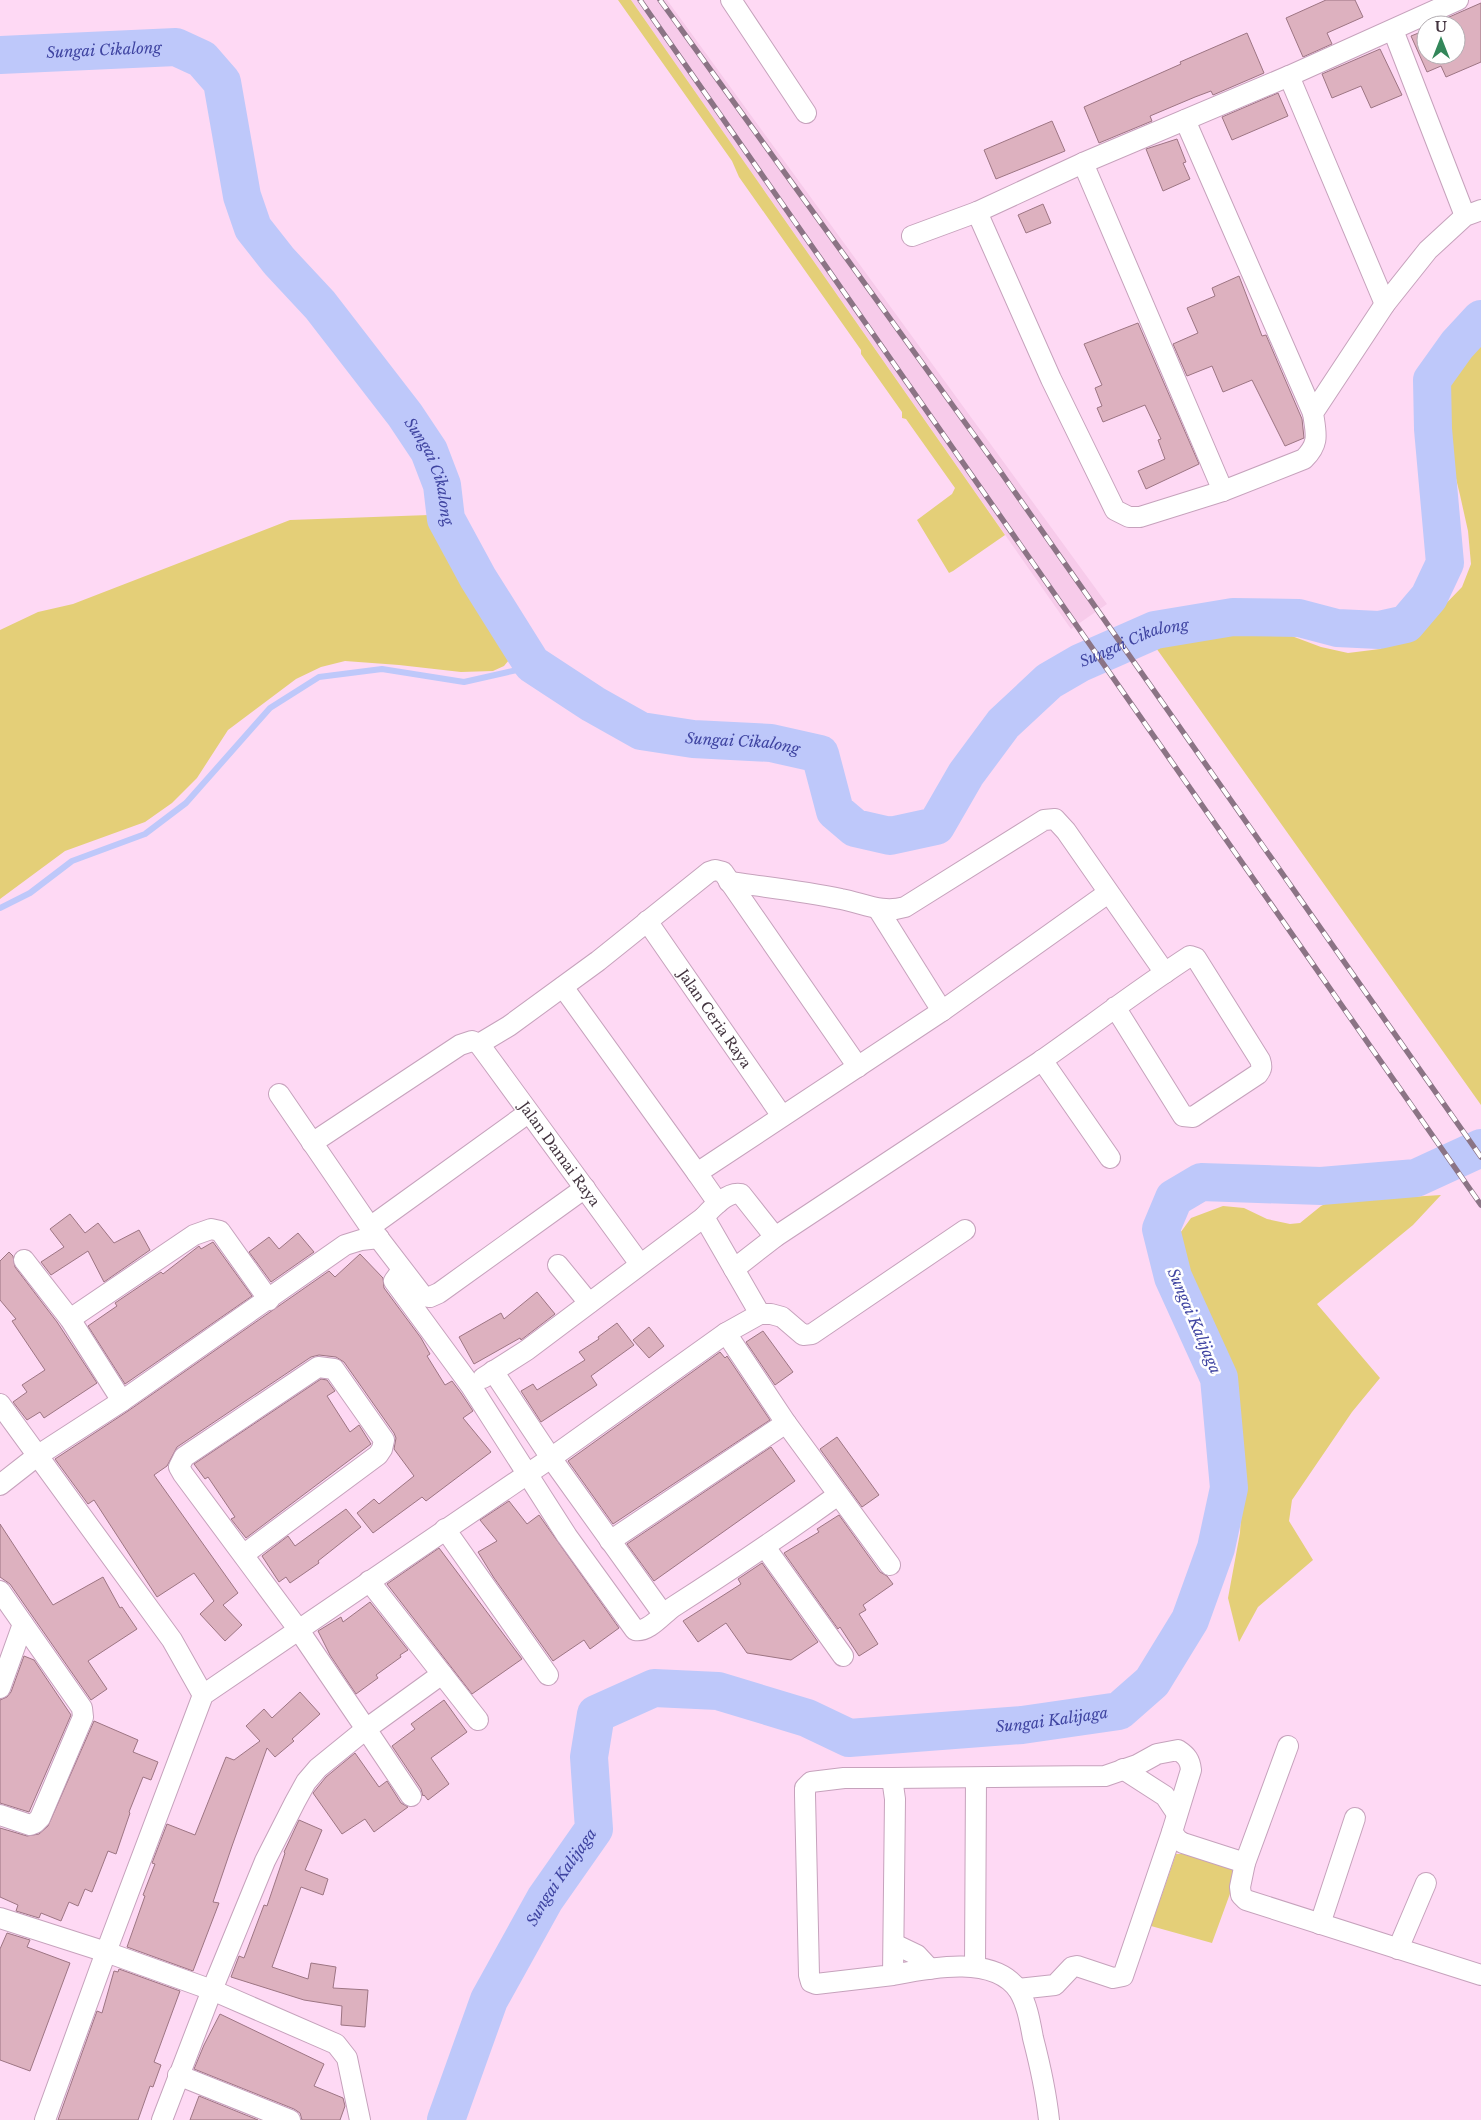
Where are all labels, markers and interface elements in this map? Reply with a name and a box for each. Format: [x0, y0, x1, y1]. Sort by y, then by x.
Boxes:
north arrow [1416, 15, 1466, 65]
text: U [1435, 18, 1448, 36]
water label: Sungai Cikalong [46, 38, 163, 62]
water label: Sungai Cikalong [400, 414, 458, 530]
water label: Sungai Cikalong [1076, 614, 1191, 671]
water label: Sungai Cikalong [684, 728, 803, 758]
street label: Jalan Ceria Raya [673, 964, 755, 1072]
street label: Jalan Damai Raya [514, 1096, 604, 1210]
water label: Sungai Kalijaga [1164, 1265, 1225, 1377]
water label: Sungai Kalijaga [995, 1703, 1109, 1736]
water label: Sungai Kalijaga [522, 1825, 600, 1929]

